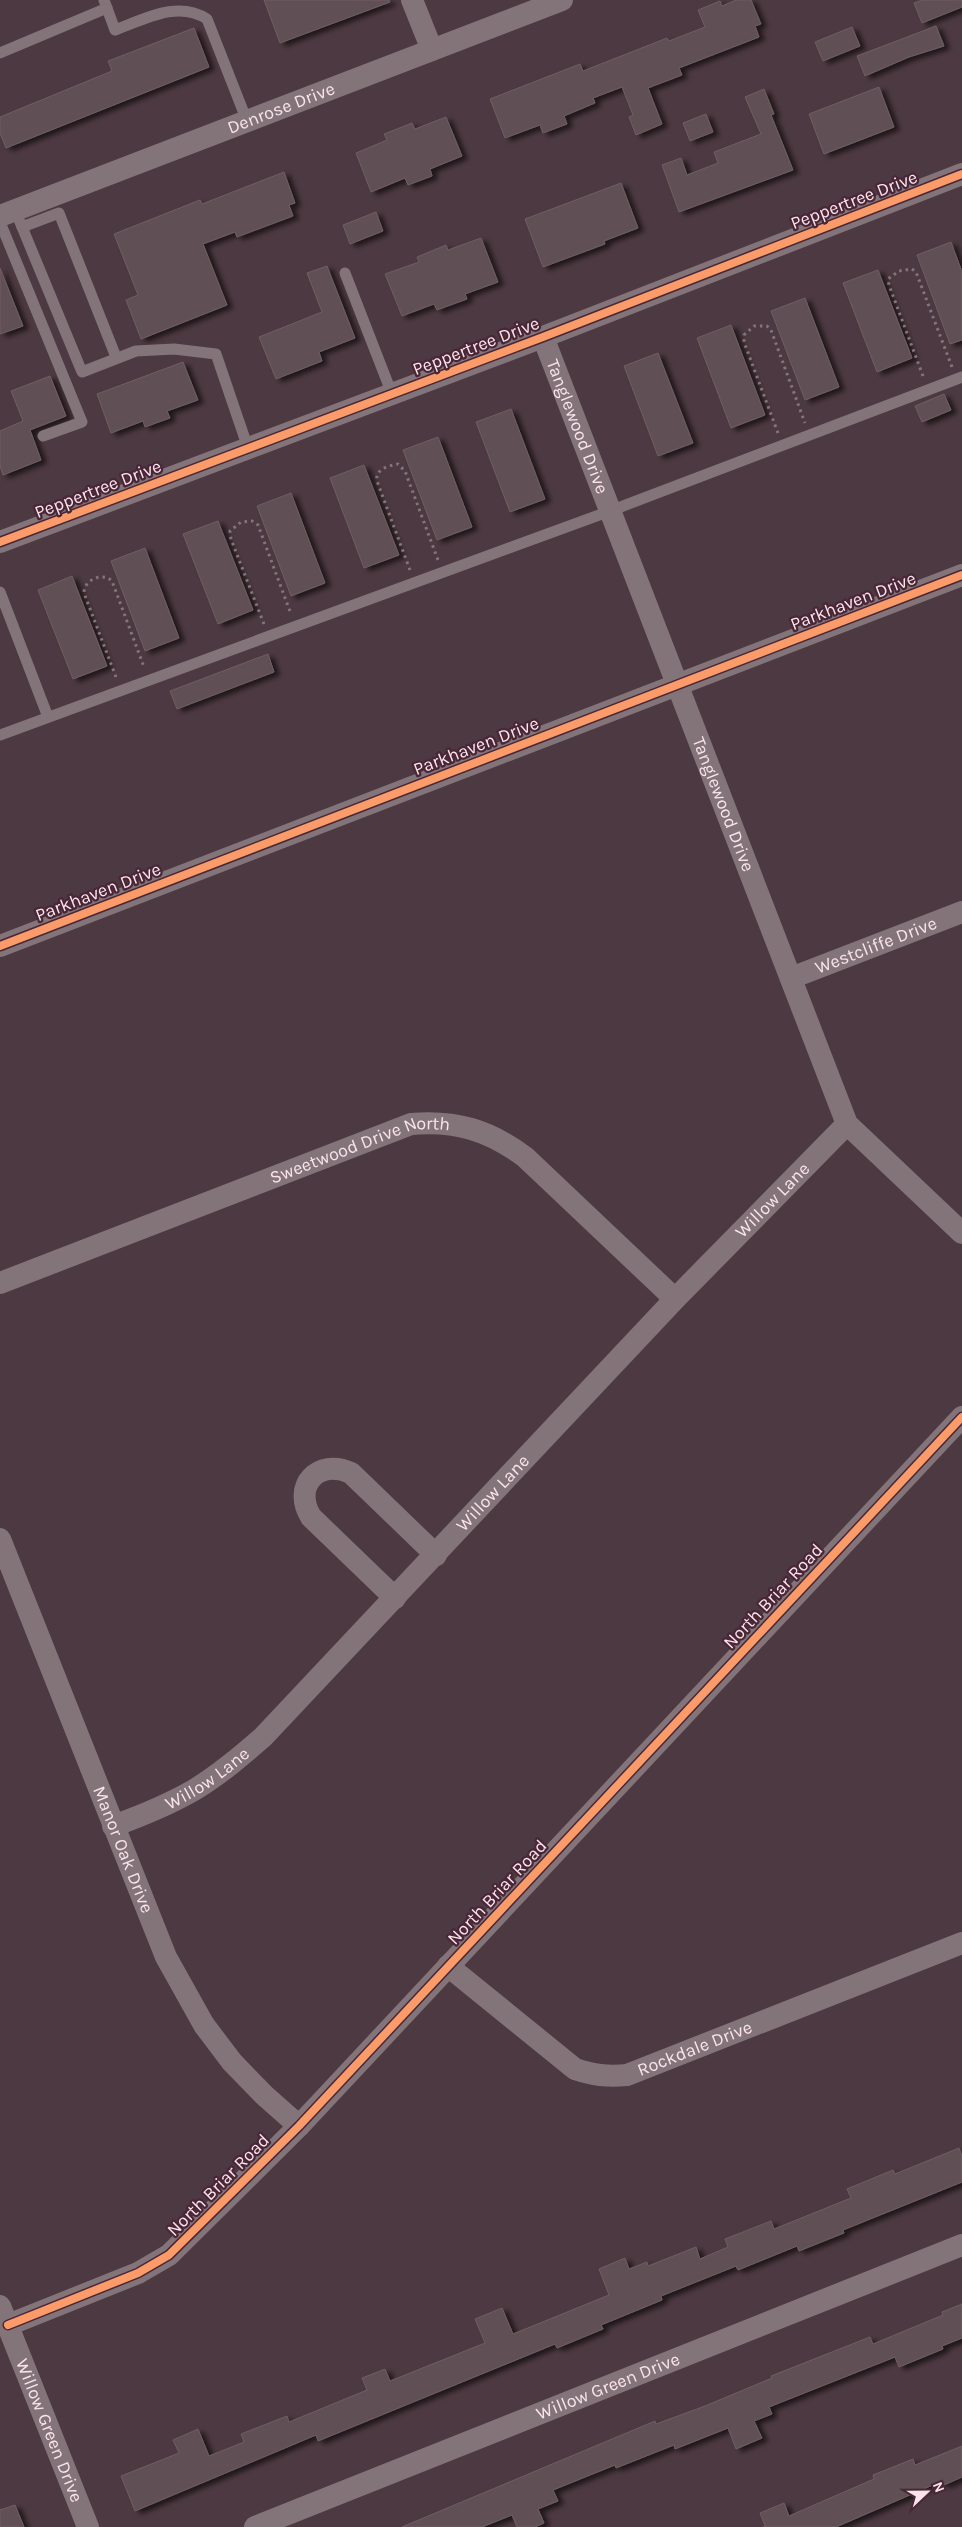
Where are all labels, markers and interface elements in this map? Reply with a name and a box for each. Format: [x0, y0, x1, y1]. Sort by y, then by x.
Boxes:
street label: Denrose Drive [224, 77, 338, 139]
street label: Peppertree Drive [787, 166, 921, 234]
street label: Peppertree Drive [409, 312, 543, 380]
street label: Tanglewood Drive [542, 356, 614, 497]
street label: Peppertree Drive [31, 455, 165, 523]
street label: Parkhaven Drive [787, 567, 919, 635]
street label: Parkhaven Drive [410, 712, 542, 780]
street label: Tanglewood Drive [688, 734, 759, 875]
street label: Parkhaven Drive [32, 858, 164, 926]
street label: Westcliffe Drive [812, 912, 940, 979]
street label: Sweetwood Drive North [267, 1112, 451, 1189]
street label: Willow Lane [730, 1158, 814, 1242]
street label: Willow Lane [451, 1450, 534, 1536]
street label: North Briar Road [719, 1539, 827, 1653]
street label: Willow Lane [161, 1742, 254, 1814]
street label: Manor Oak Drive [88, 1783, 158, 1916]
street label: North Briar Road [443, 1835, 551, 1949]
street label: Rockdale Drive [634, 2016, 755, 2081]
street label: North Briar Road [162, 2129, 274, 2241]
street label: Willow Green Drive [533, 2348, 683, 2425]
street label: Willow Green Drive [11, 2356, 88, 2505]
north arrow [902, 2467, 952, 2517]
text: N [929, 2479, 948, 2495]

